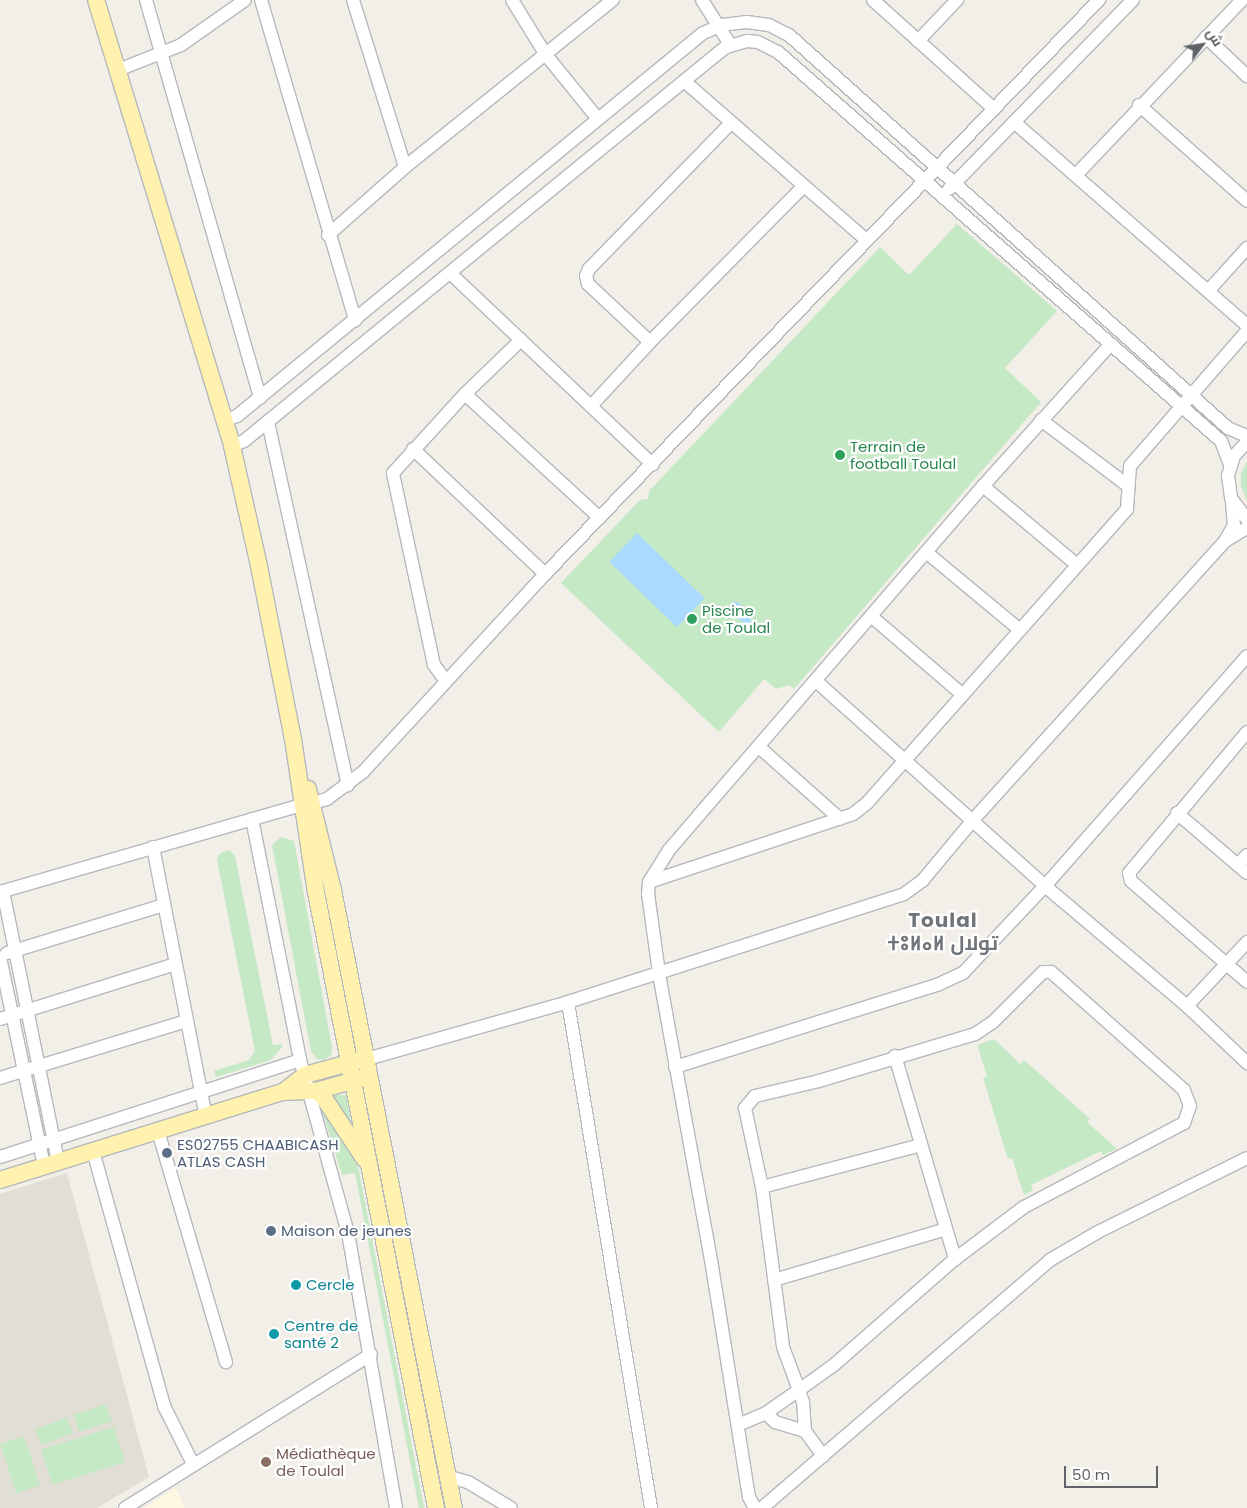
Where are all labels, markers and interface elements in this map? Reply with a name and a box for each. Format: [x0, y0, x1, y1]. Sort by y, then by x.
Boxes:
north arrow [1177, 20, 1227, 70]
text: ش [1202, 24, 1228, 50]
place label: Terrain de football Toulal [850, 437, 956, 472]
marker: Terrain de football Toulal [834, 449, 846, 461]
place label: Piscine de Toulal [702, 601, 770, 636]
marker: Piscine de Toulal [686, 613, 698, 625]
district label: Toulal ⵜⵓⵍⴰⵍ تولال [891, 909, 995, 956]
place label: ES02755 CHAABICASH ATLAS CASH [177, 1135, 339, 1170]
marker: ES02755 CHAABICASH ATLAS CASH [161, 1147, 173, 1159]
place label: Maison de jeunes [281, 1222, 412, 1240]
marker: Maison de jeunes [265, 1225, 277, 1237]
place label: Cercle [306, 1276, 355, 1294]
marker: Cercle [290, 1279, 302, 1291]
place label: Centre de santé 2 [284, 1316, 358, 1351]
marker: Centre de santé 2 [268, 1328, 280, 1340]
place label: Médiathèque de Toulal [276, 1444, 376, 1479]
marker: Médiathèque de Toulal [260, 1456, 272, 1468]
scale bar [1067, 1456, 1161, 1488]
text: 50 m [1072, 1464, 1110, 1485]

